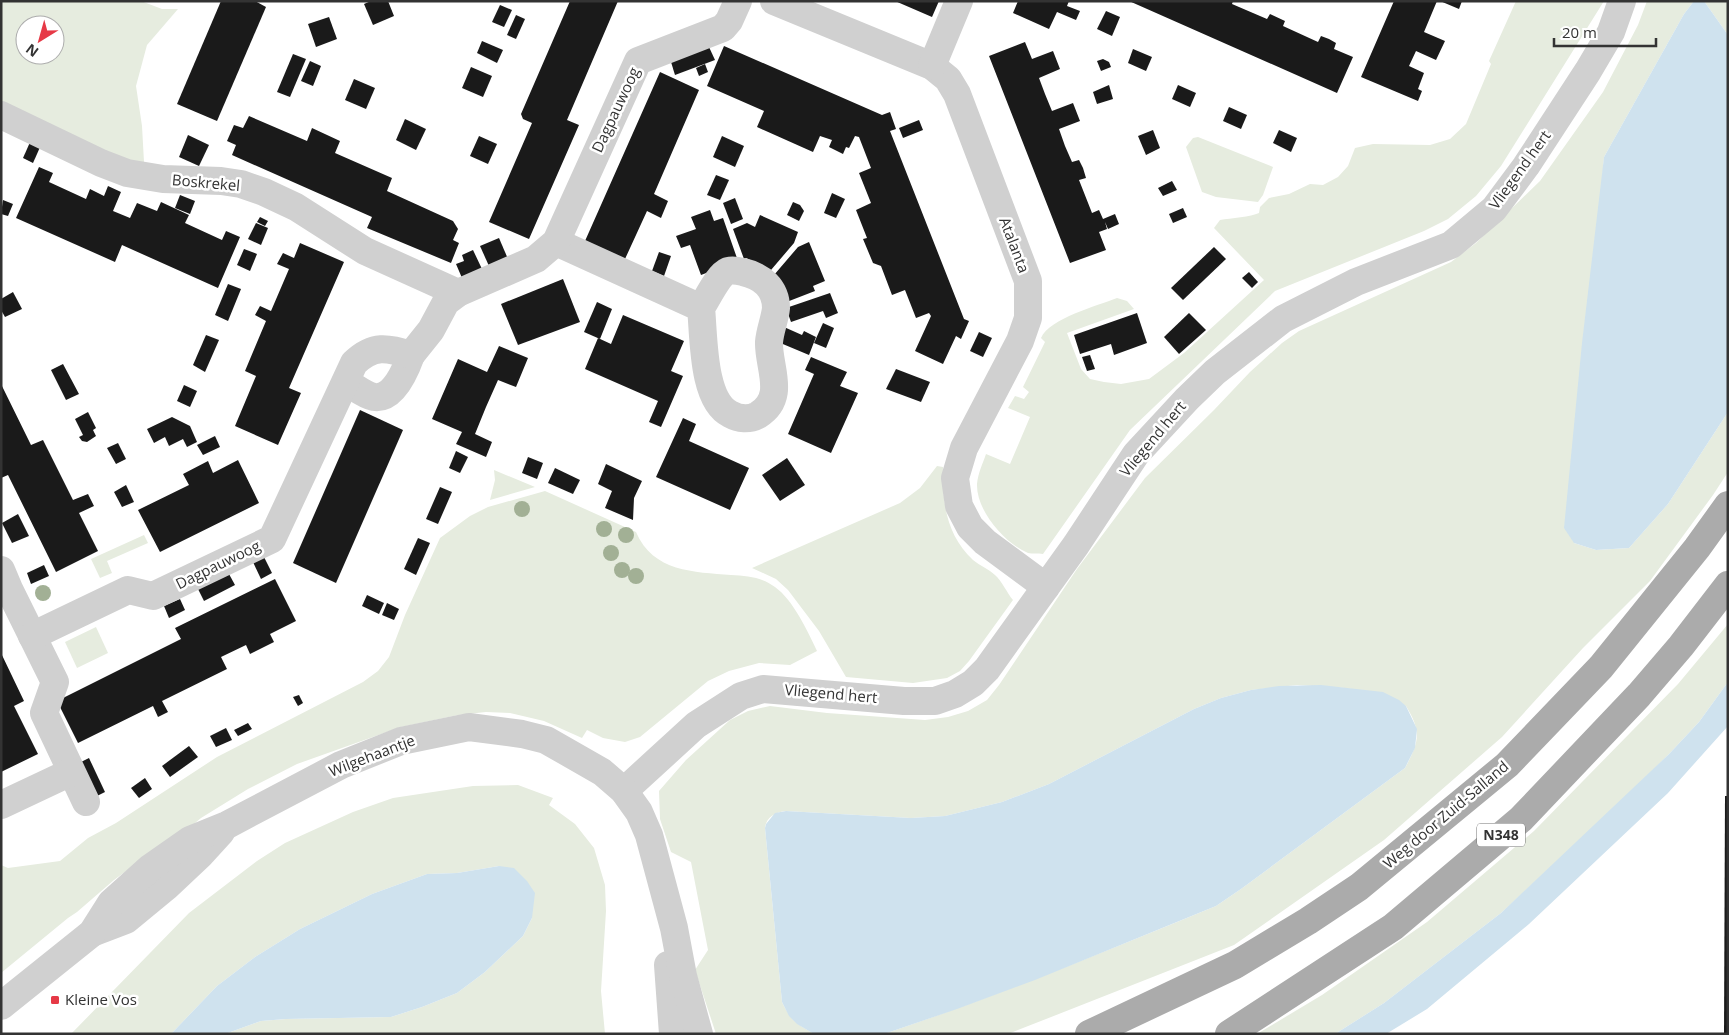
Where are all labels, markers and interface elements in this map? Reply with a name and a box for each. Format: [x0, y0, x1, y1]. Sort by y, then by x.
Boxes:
north arrow [15, 15, 65, 65]
scale bar [1554, 15, 1656, 47]
text: 20 m [1562, 22, 1597, 42]
text: N [22, 40, 42, 62]
street label: Dagpauwoog [587, 64, 644, 155]
street label: Vliegend hert [1484, 126, 1555, 213]
street label: Boskrekel [171, 169, 241, 195]
street label: Atalanta [995, 214, 1035, 275]
street label: Vliegend hert [1115, 396, 1190, 480]
street label: Dagpauwoog [172, 535, 263, 593]
street label: Vliegend hert [784, 679, 878, 707]
street label: Wilgehaantje [326, 729, 418, 781]
street label: Weg door Zuid-Salland [1378, 756, 1512, 873]
road number: N348 [1477, 824, 1525, 846]
place label: Kleine Vos [65, 989, 137, 1009]
marker: Kleine Vos [49, 994, 61, 1006]

